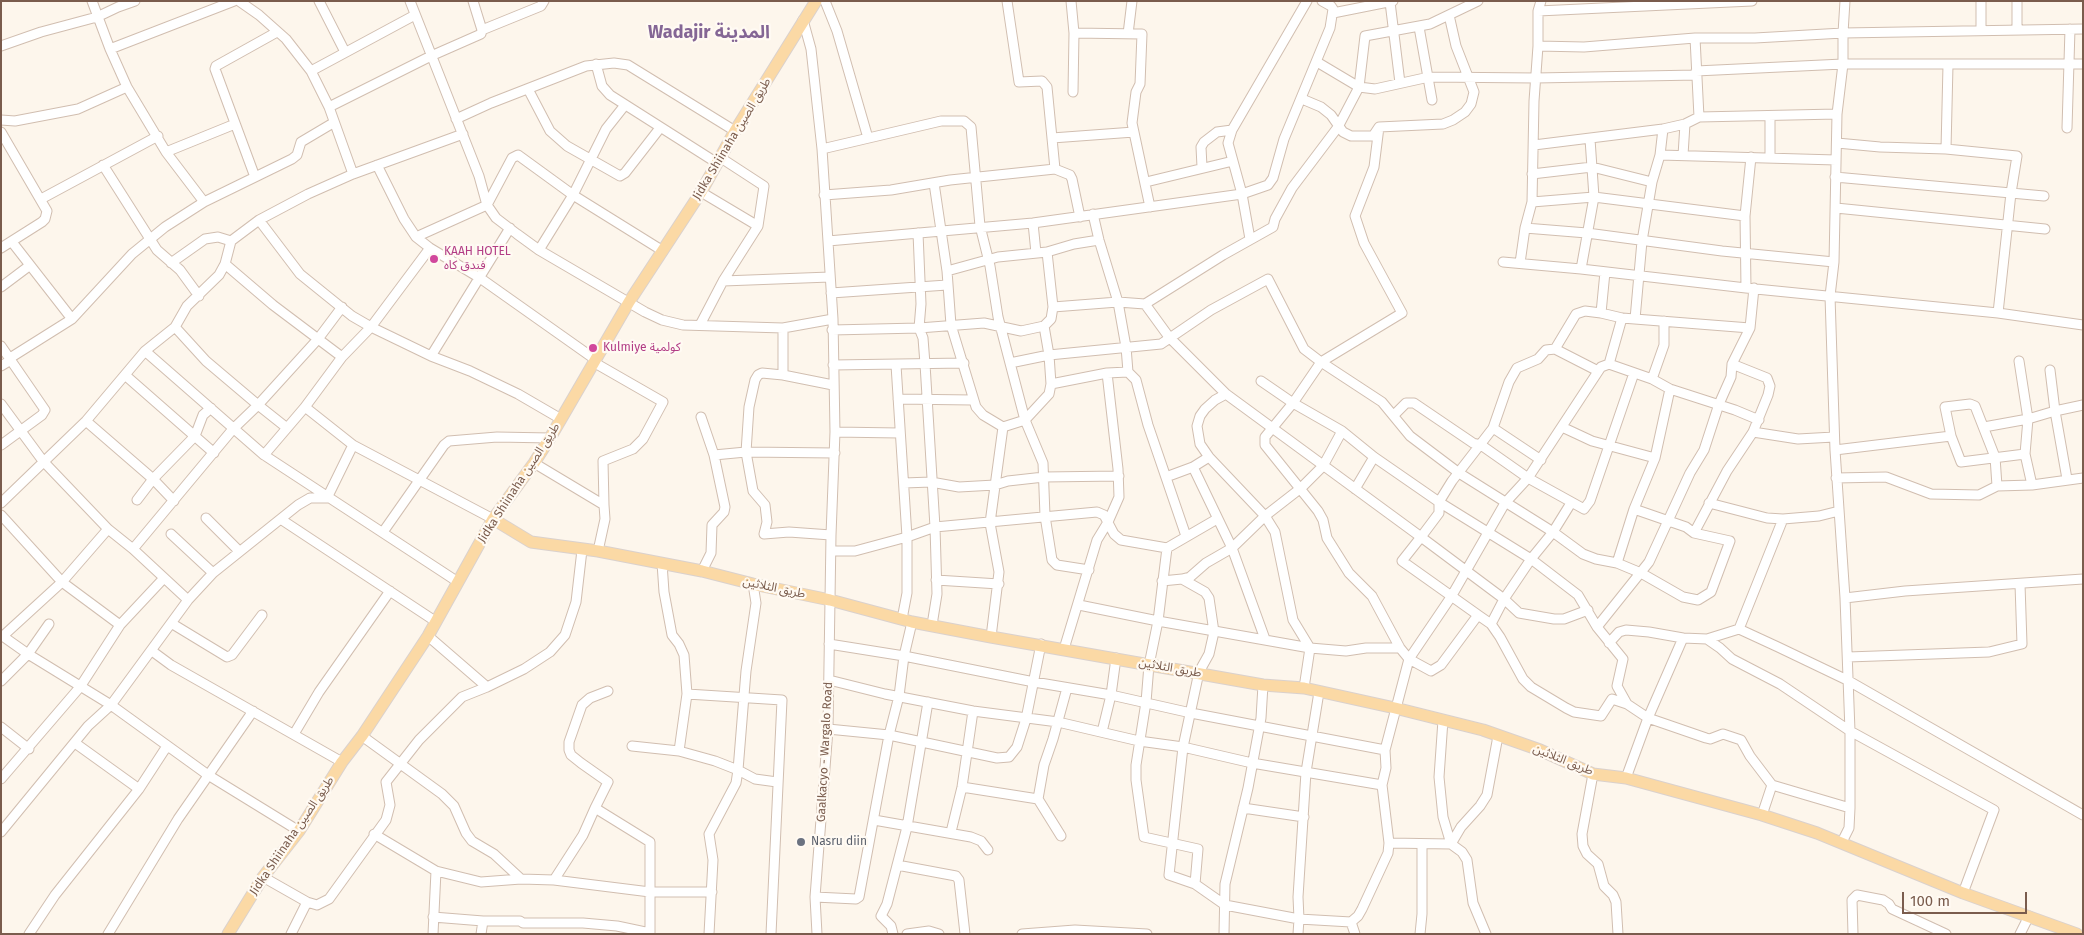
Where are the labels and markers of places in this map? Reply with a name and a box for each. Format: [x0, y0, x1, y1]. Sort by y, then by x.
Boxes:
place label: KAAH HOTEL فندق كاه [444, 245, 511, 273]
marker: KAAH HOTEL فندق كاه [428, 253, 440, 265]
place label: Kulmiye كولمية [603, 341, 681, 355]
marker: Kulmiye كولمية [587, 342, 599, 354]
place label: Nasru diin [811, 835, 867, 849]
marker: Nasru diin [795, 836, 807, 848]

